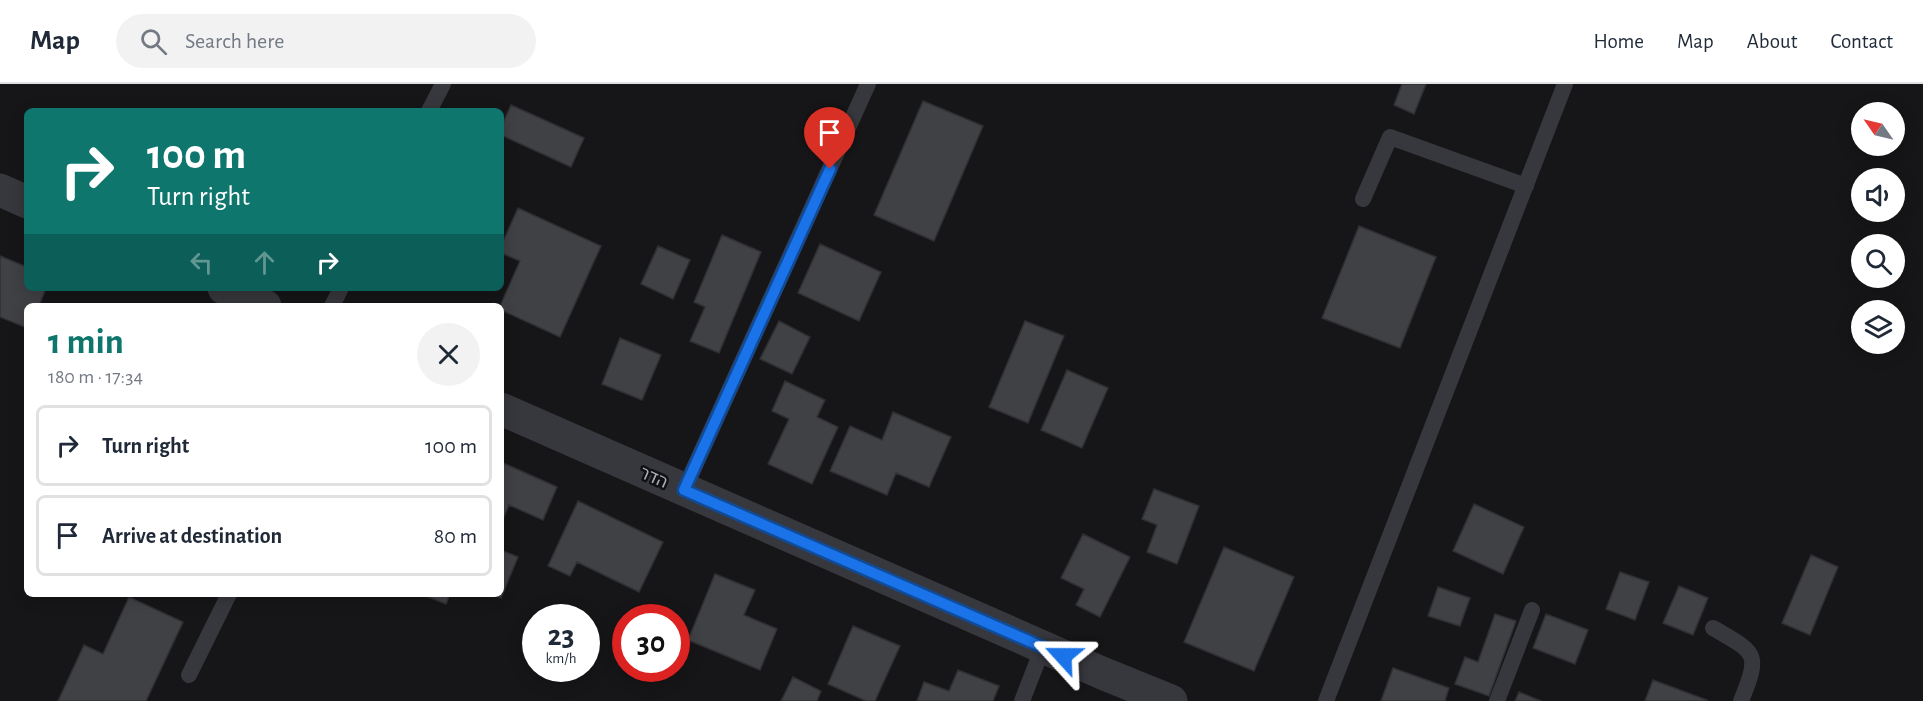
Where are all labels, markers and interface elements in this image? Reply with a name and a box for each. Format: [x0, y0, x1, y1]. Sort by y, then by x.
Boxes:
search box [116, 14, 536, 68]
icon: search [137, 25, 170, 58]
text: Map [30, 27, 80, 55]
text: Search here [185, 30, 284, 52]
text: Home [1593, 31, 1644, 52]
text: Map [1677, 31, 1714, 52]
text: About [1747, 31, 1797, 52]
text: Contact [1830, 31, 1893, 52]
north arrow [1851, 102, 1905, 156]
map controls [1851, 102, 1905, 354]
pin [804, 107, 855, 169]
icon: arrive [813, 116, 846, 149]
icon: right [48, 132, 126, 210]
text: 100 m [147, 134, 246, 176]
button: sound [1851, 168, 1905, 222]
text: Turn right [147, 183, 250, 210]
button: search [1851, 234, 1905, 288]
icon: left [185, 246, 218, 279]
icon: ahead [248, 246, 281, 279]
icon: right [311, 246, 344, 279]
button: layers [1851, 300, 1905, 354]
button: close [417, 323, 480, 386]
text: 1 min [48, 324, 124, 360]
text: 180 m · 17:34 [48, 367, 143, 387]
icon: right [51, 429, 84, 462]
text: Turn right [102, 435, 189, 457]
text: 100 m [425, 435, 477, 457]
street label: הדר [637, 464, 670, 492]
icon: arrive [51, 519, 84, 552]
text: Arrive at destination [102, 525, 282, 547]
text: 80 m [434, 525, 477, 547]
speed limit sign: 30 [612, 604, 690, 682]
text: 23 [547, 621, 575, 651]
position arrow [1031, 624, 1095, 688]
text: km/h [546, 651, 576, 666]

